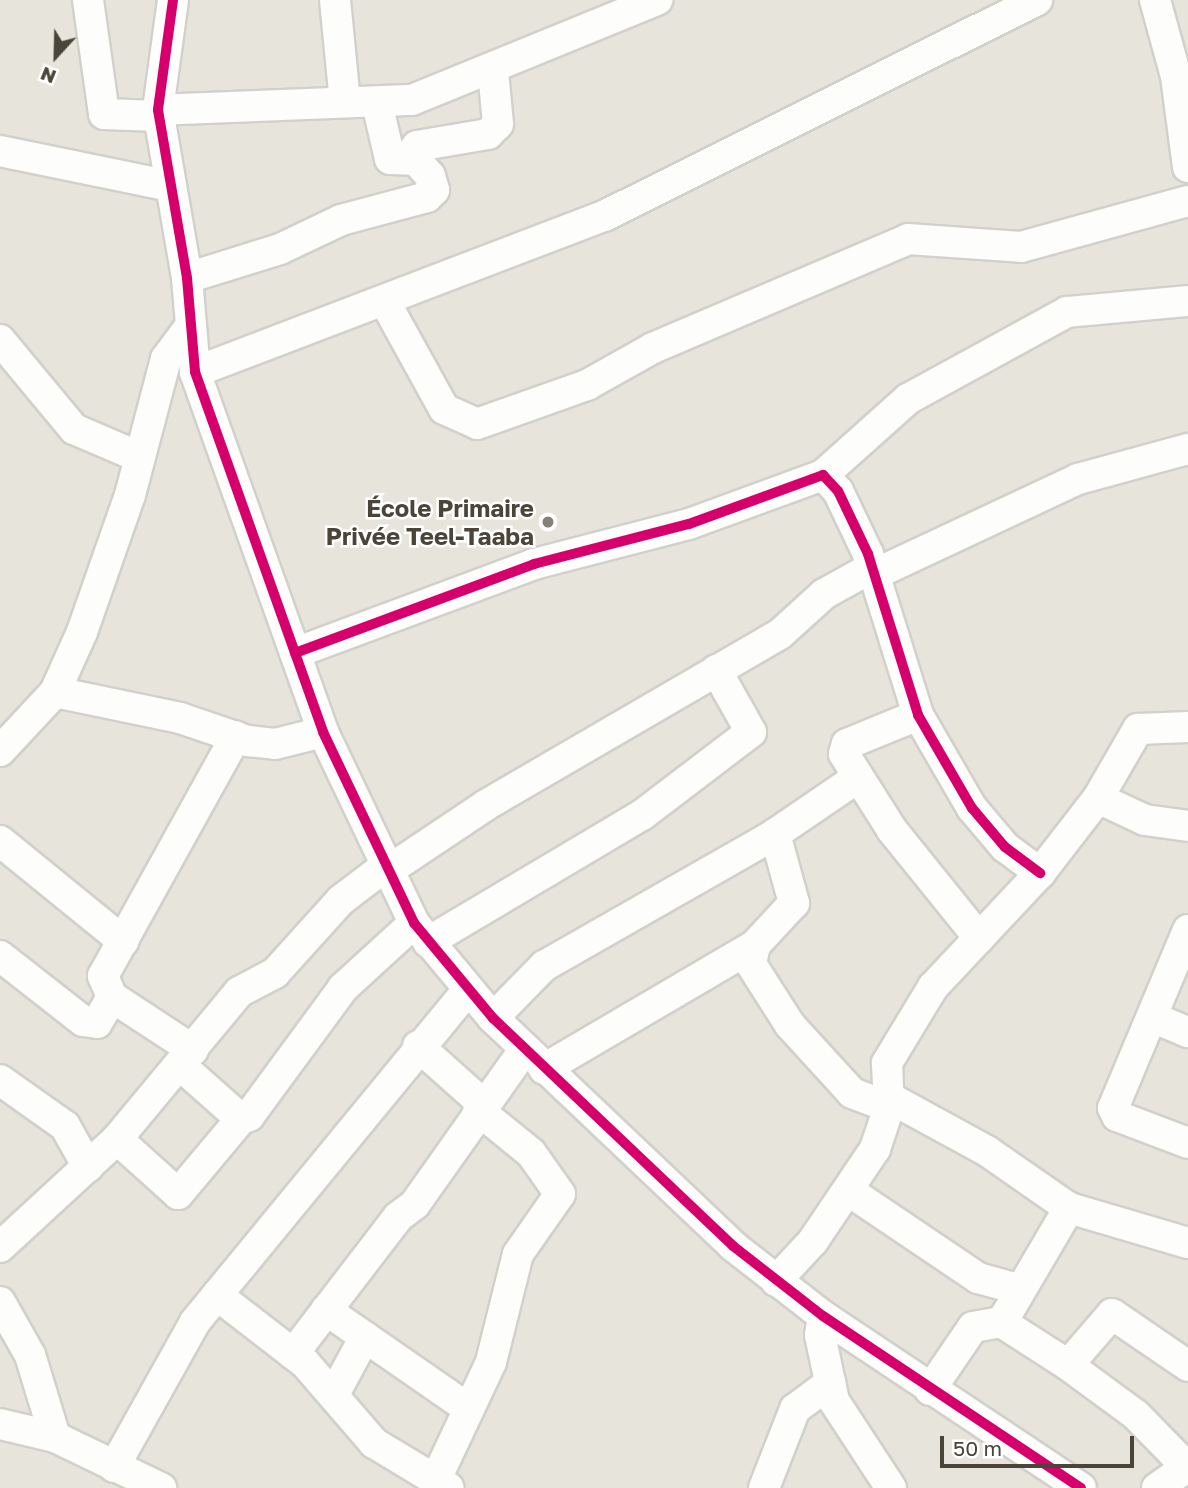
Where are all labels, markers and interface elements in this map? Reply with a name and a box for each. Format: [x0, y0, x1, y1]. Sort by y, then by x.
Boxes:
north arrow [21, 21, 91, 91]
text: N [37, 63, 59, 89]
place label: École Primaire Privée Teel-Taaba [326, 494, 534, 550]
marker: École Primaire Privée Teel-Taaba [540, 514, 556, 530]
scale bar [943, 1422, 1137, 1466]
text: 50 m [953, 1435, 1002, 1461]

